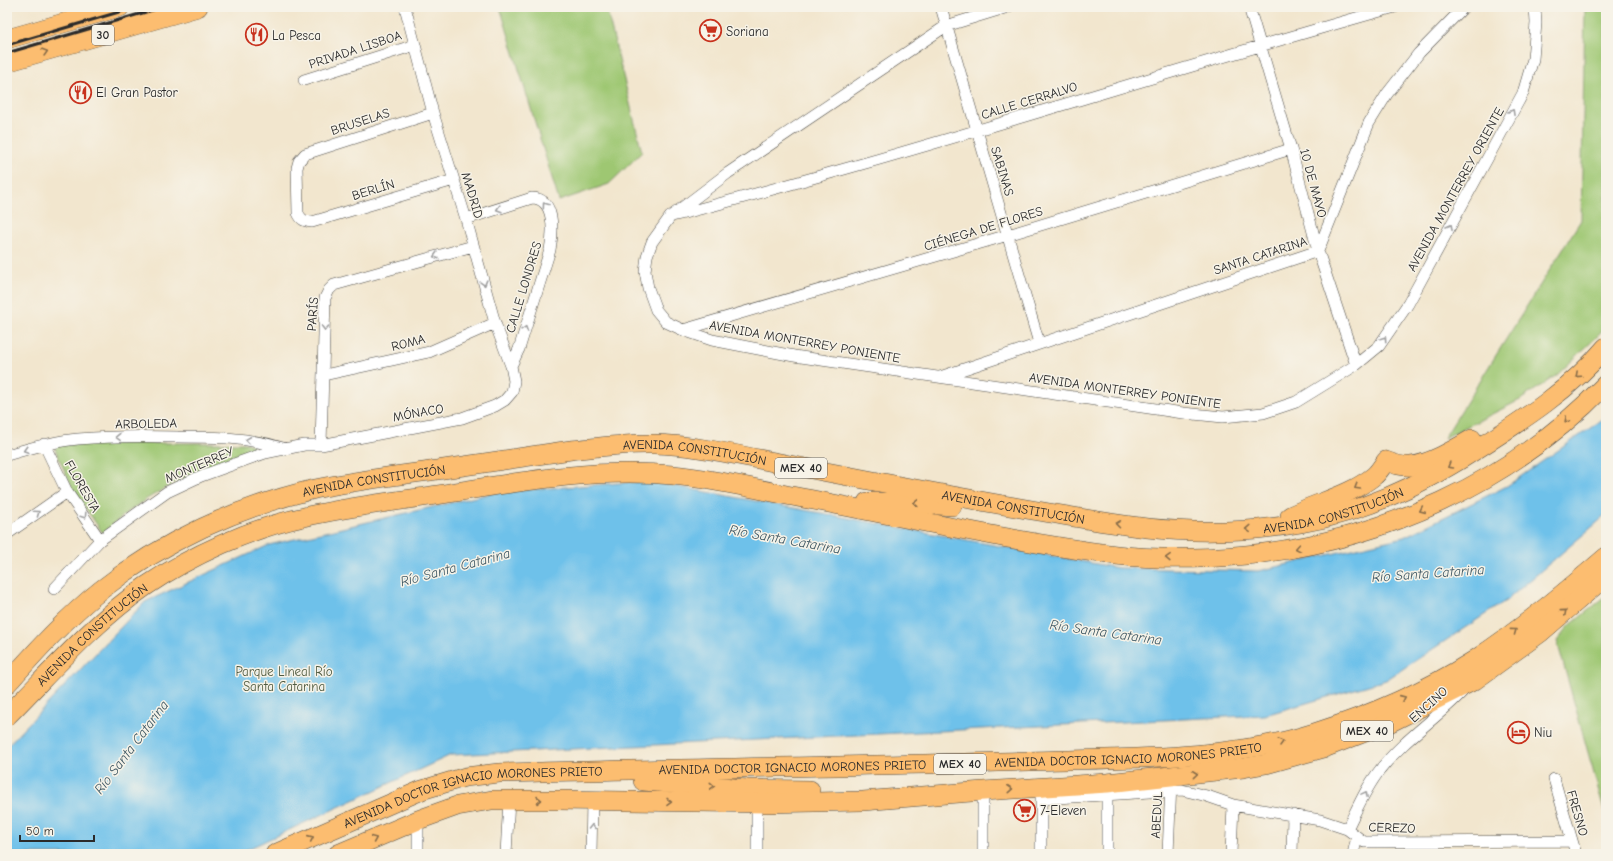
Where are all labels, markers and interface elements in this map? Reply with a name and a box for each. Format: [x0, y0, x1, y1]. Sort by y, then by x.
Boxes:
supermarket icon: Soriana [697, 18, 723, 44]
restaurant icon: La Pesca [244, 22, 270, 48]
place label: Soriana [726, 24, 769, 39]
road number: 30 [92, 25, 114, 45]
street label: PRIVADA LISBOA [307, 27, 404, 72]
place label: La Pesca [272, 28, 321, 43]
one-way arrow [41, 48, 48, 57]
restaurant icon: El Gran Pastor [68, 79, 94, 105]
street label: CALLE CERRALVO [979, 79, 1079, 122]
place label: El Gran Pastor [96, 85, 179, 100]
street label: AVENIDA MONTERREY ORIENTE [1404, 104, 1507, 274]
street label: BRUSELAS [329, 105, 392, 138]
one-way arrow [1508, 109, 1515, 117]
street label: SABINAS [988, 144, 1017, 198]
street label: 10 DE MAYO [1297, 147, 1330, 219]
street label: MADRID [458, 170, 487, 220]
street label: BERLÍN [350, 175, 396, 203]
street label: CIÉNEGA DE FLORES [922, 202, 1044, 254]
one-way arrow [543, 203, 550, 210]
one-way arrow [495, 204, 502, 212]
one-way arrow [1445, 223, 1453, 231]
street label: SANTA CATARINA [1211, 233, 1309, 278]
street label: CALLE LONDRES [502, 240, 544, 335]
one-way arrow [432, 252, 439, 260]
one-way arrow [479, 280, 488, 287]
street label: PARÍS [303, 296, 321, 332]
street label: AVENIDA MONTERREY PONIENTE [708, 317, 902, 366]
one-way arrow [321, 325, 329, 331]
one-way arrow [520, 326, 529, 333]
street label: ROMA [390, 331, 427, 354]
one-way arrow [1379, 336, 1386, 343]
street label: AVENIDA MONTERREY PONIENTE [1028, 370, 1222, 411]
one-way arrow [1575, 370, 1583, 377]
street label: MÓNACO [391, 400, 445, 424]
street label: ARBOLEDA [115, 415, 177, 432]
one-way arrow [1565, 416, 1572, 423]
one-way arrow [115, 433, 121, 441]
one-way arrow [245, 436, 251, 445]
street label: AVENIDA CONSTITUCIÓN [622, 437, 768, 468]
street label: MONTERREY [162, 443, 236, 486]
one-way arrow [22, 445, 29, 454]
street label: FLORESTA [62, 457, 104, 515]
road number: MEX 40 [775, 458, 827, 478]
street label: AVENIDA CONSTITUCIÓN [301, 462, 446, 500]
one-way arrow [1447, 462, 1454, 469]
one-way arrow [1354, 482, 1361, 489]
street label: AVENIDA CONSTITUCIÓN [1262, 484, 1406, 536]
street label: AVENIDA CONSTITUCIÓN [941, 487, 1086, 527]
one-way arrow [913, 499, 919, 508]
one-way arrow [1418, 506, 1425, 514]
one-way arrow [33, 510, 40, 518]
one-way arrow [79, 512, 87, 519]
one-way arrow [1115, 520, 1121, 529]
water label: Río Santa Catarina [728, 521, 842, 558]
one-way arrow [1245, 525, 1251, 533]
one-way arrow [1294, 543, 1301, 551]
water label: Río Santa Catarina [398, 545, 512, 590]
one-way arrow [1165, 554, 1171, 562]
water label: Río Santa Catarina [1371, 561, 1485, 586]
street label: AVENIDA CONSTITUCIÓN [34, 580, 151, 689]
one-way arrow [1560, 609, 1567, 616]
water label: Río Santa Catarina [1049, 616, 1163, 649]
one-way arrow [1510, 629, 1517, 636]
park label: Parque Lineal Río Santa Catarina [235, 664, 333, 694]
street label: ENCINO [1406, 683, 1451, 725]
one-way arrow [1399, 695, 1407, 703]
water label: Río Santa Catarina [91, 697, 172, 798]
hotel icon: Niu [1505, 719, 1531, 745]
road number: MEX 40 [1341, 721, 1393, 741]
place label: Niu [1534, 725, 1552, 740]
one-way arrow [1277, 738, 1284, 747]
street label: AVENIDA DOCTOR IGNACIO MORONES PRIETO [994, 739, 1263, 770]
road number: MEX 40 [934, 754, 986, 774]
street label: AVENIDA DOCTOR IGNACIO MORONES PRIETO [658, 757, 927, 777]
street label: AVENIDA DOCTOR IGNACIO MORONES PRIETO [341, 763, 603, 831]
one-way arrow [1192, 770, 1198, 779]
one-way arrow [709, 782, 715, 791]
one-way arrow [1007, 785, 1013, 793]
street label: FRESNO [1564, 788, 1591, 838]
street label: ABEDUL [1148, 791, 1165, 839]
one-way arrow [1360, 791, 1368, 799]
one-way arrow [536, 796, 542, 804]
supermarket icon: 7-Eleven [1011, 797, 1037, 823]
one-way arrow [666, 798, 672, 806]
place label: 7-Eleven [1040, 803, 1086, 818]
scale bar [20, 817, 94, 843]
street label: CEREZO [1368, 819, 1416, 836]
text: 50 m [26, 824, 54, 838]
one-way arrow [588, 824, 596, 830]
one-way arrow [306, 835, 314, 843]
one-way arrow [370, 835, 377, 843]

